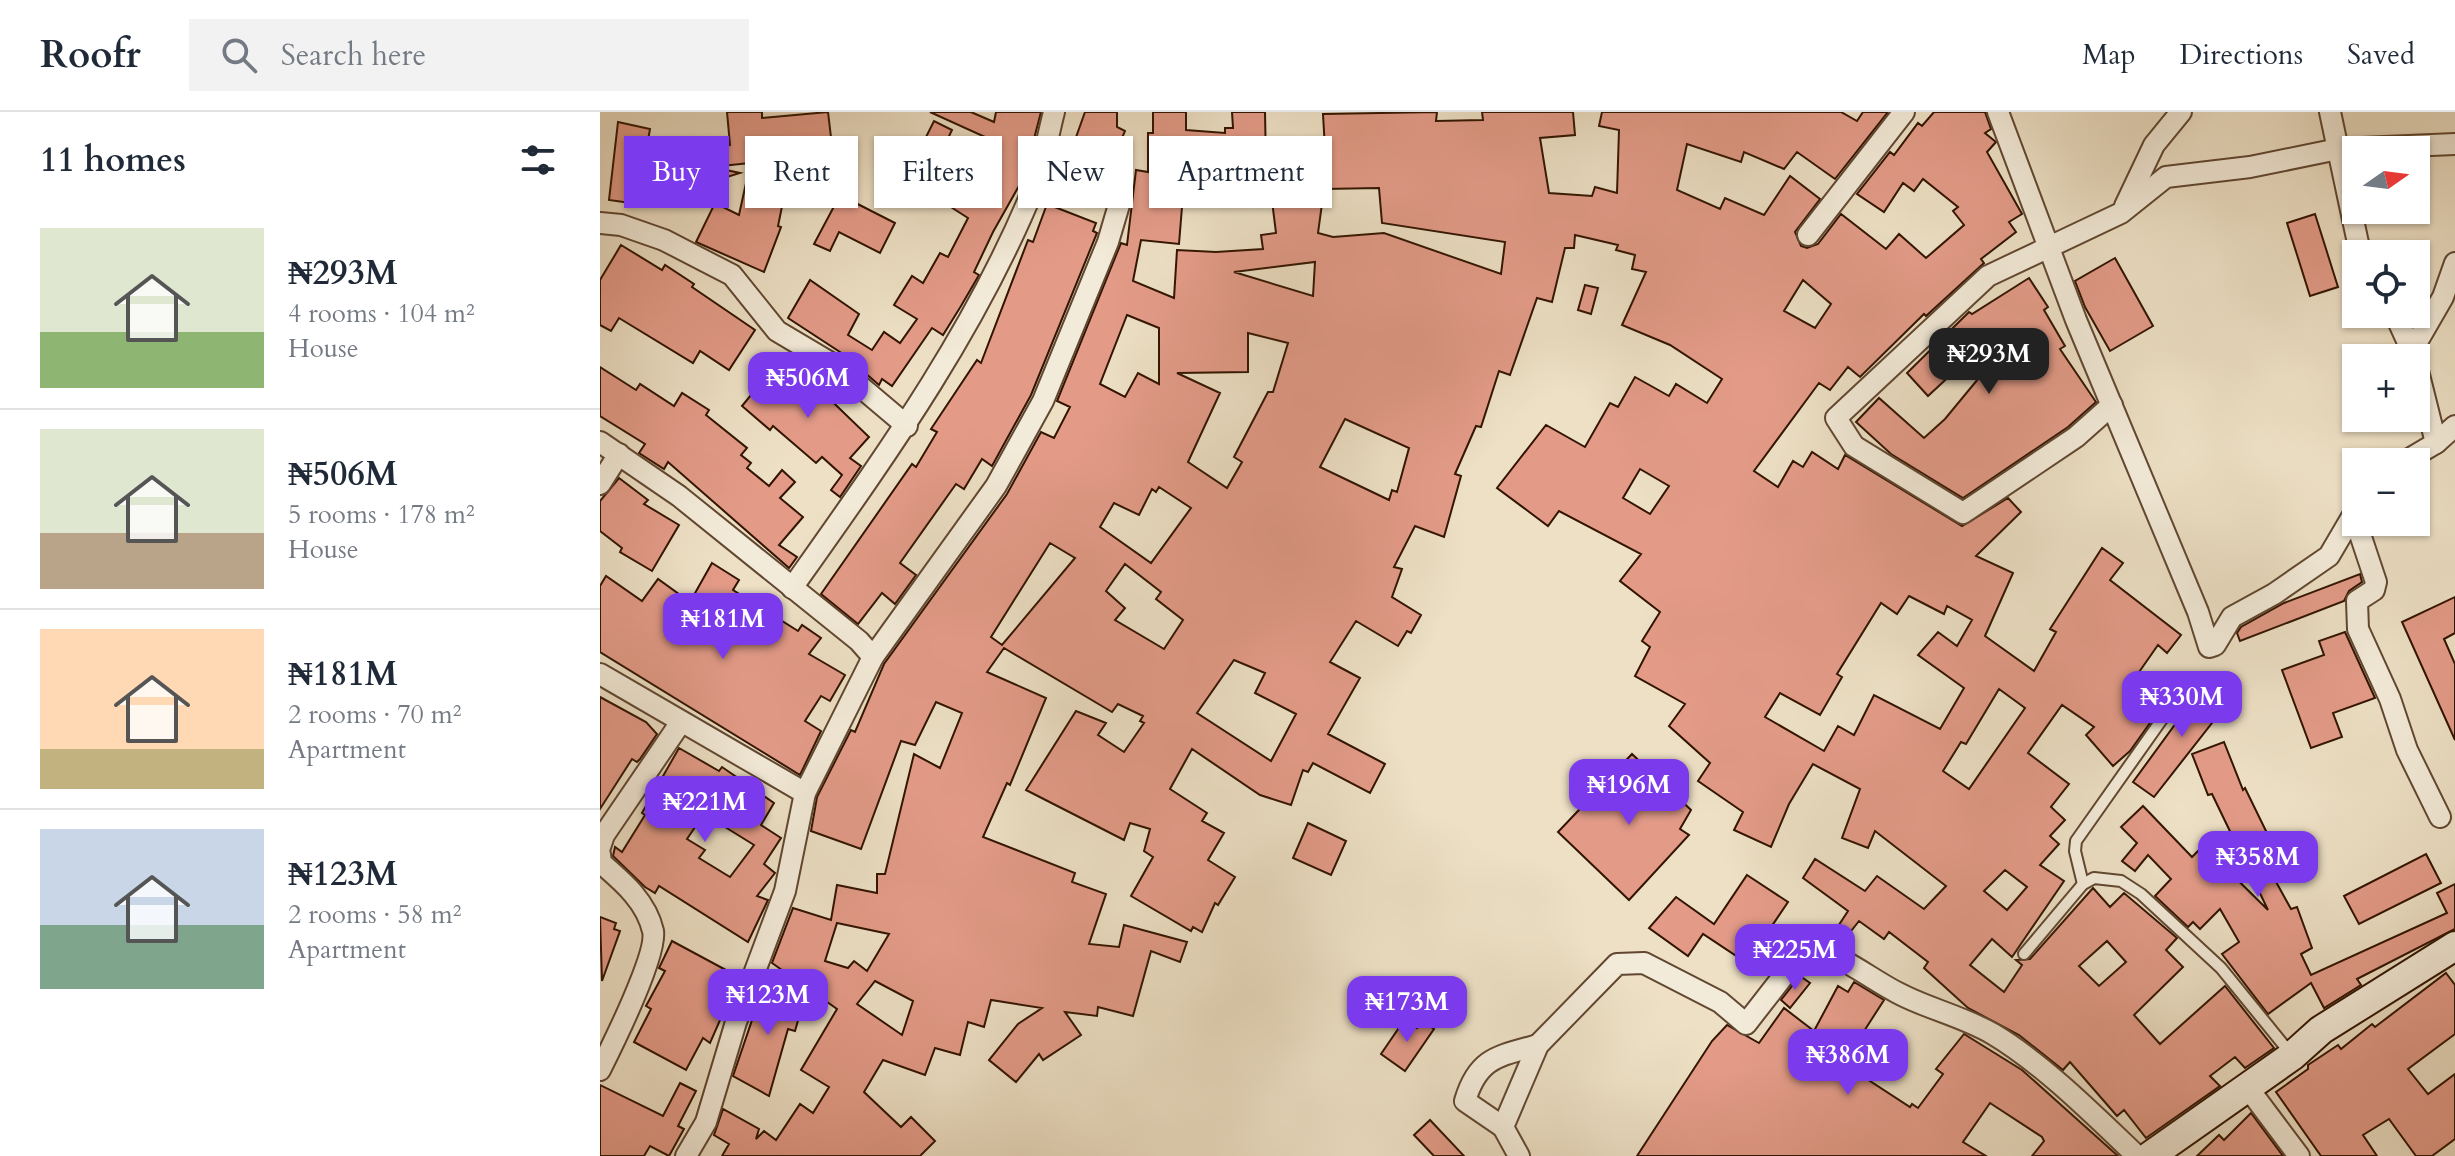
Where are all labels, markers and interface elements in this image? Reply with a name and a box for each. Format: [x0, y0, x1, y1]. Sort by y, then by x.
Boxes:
search box [189, 19, 749, 91]
text: Roofr [40, 29, 141, 81]
icon: search [217, 33, 261, 77]
text: Search here [281, 35, 426, 76]
text: Map [2082, 36, 2136, 74]
text: Directions [2180, 36, 2303, 74]
text: Saved [2347, 36, 2415, 74]
chip: Buy [624, 136, 729, 208]
chip: Rent [745, 136, 858, 208]
chip: Filters [874, 136, 1002, 208]
chip: New [1018, 136, 1133, 208]
chip: Apartment [1149, 136, 1332, 208]
north arrow [2342, 136, 2430, 224]
map controls [2342, 136, 2430, 536]
text: 11 homes [40, 137, 186, 183]
icon: filters [516, 138, 560, 182]
button: locate [2342, 240, 2430, 328]
text: ₦293M [288, 250, 398, 296]
icon: home [104, 260, 200, 356]
text: 4 rooms · 104 m² [288, 296, 475, 331]
pin: ₦293M [1933, 328, 2045, 396]
text: House [288, 331, 359, 366]
text: ₦293M [1947, 336, 2031, 371]
button: + [2342, 344, 2430, 432]
pin: ₦506M [752, 352, 864, 420]
text: ₦506M [766, 360, 850, 395]
button: − [2342, 448, 2430, 536]
text: ₦506M [288, 451, 398, 497]
icon: home [104, 461, 200, 557]
text: 5 rooms · 178 m² [288, 497, 475, 532]
text: House [288, 532, 359, 567]
pin: ₦181M [667, 593, 779, 661]
text: ₦181M [681, 601, 765, 636]
text: ₦181M [288, 651, 398, 697]
icon: home [104, 661, 200, 757]
pin: ₦330M [2126, 671, 2238, 739]
text: ₦330M [2140, 679, 2224, 714]
text: 2 rooms · 70 m² [288, 697, 461, 732]
text: Apartment [288, 732, 406, 767]
pin: ₦196M [1573, 759, 1685, 827]
text: ₦196M [1587, 767, 1671, 802]
pin: ₦221M [649, 776, 761, 844]
text: ₦221M [663, 784, 747, 819]
pin: ₦358M [2202, 831, 2314, 899]
text: ₦358M [2216, 839, 2300, 874]
text: ₦123M [288, 851, 398, 897]
icon: home [104, 861, 200, 957]
text: 2 rooms · 58 m² [288, 897, 461, 932]
pin: ₦225M [1739, 924, 1851, 992]
text: Apartment [288, 932, 406, 967]
text: ₦225M [1753, 932, 1837, 967]
pin: ₦123M [712, 969, 824, 1037]
pin: ₦173M [1351, 976, 1463, 1044]
text: ₦123M [726, 977, 810, 1012]
text: ₦173M [1365, 984, 1449, 1019]
pin: ₦386M [1792, 1029, 1904, 1097]
text: ₦386M [1806, 1037, 1890, 1072]

